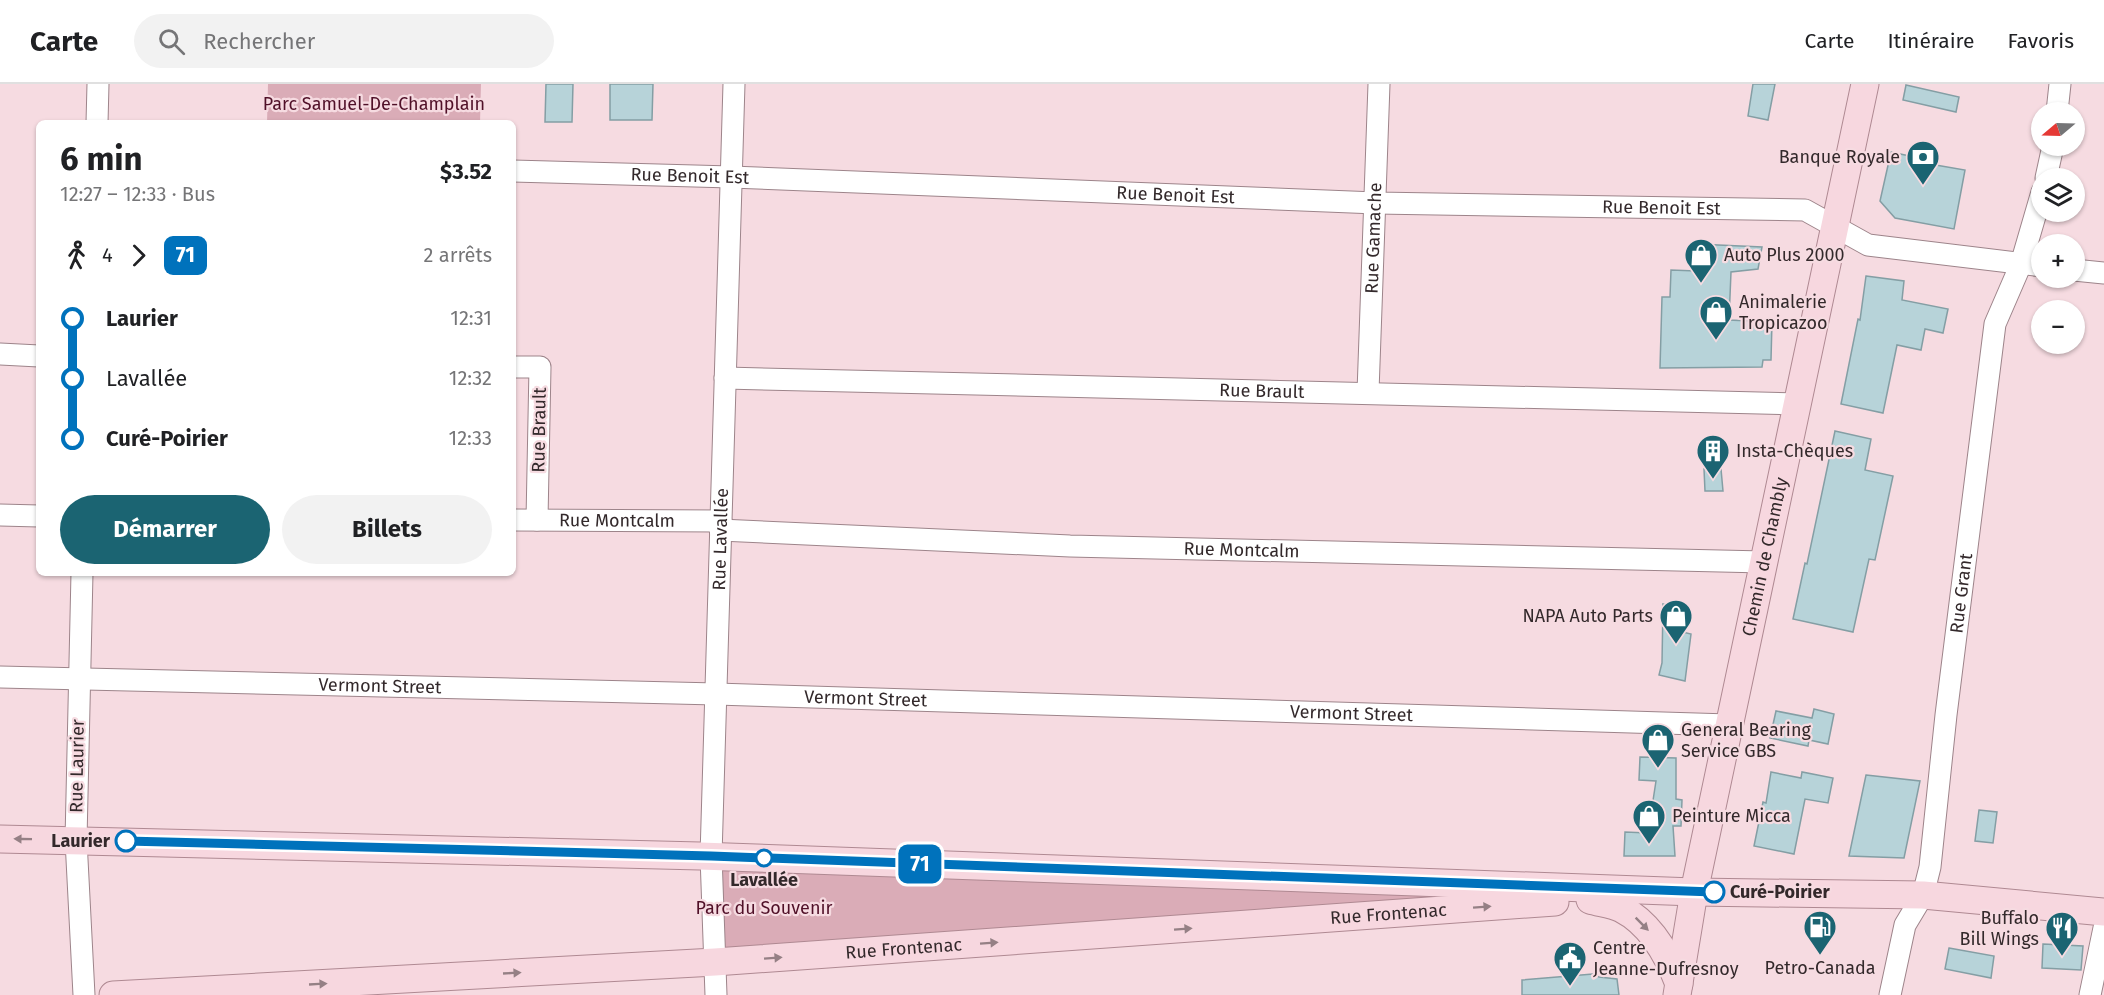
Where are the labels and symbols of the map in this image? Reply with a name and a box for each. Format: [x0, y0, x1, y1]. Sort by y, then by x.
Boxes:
park label: Parc Samuel-De-Champlain [263, 93, 485, 115]
north arrow [2031, 102, 2085, 156]
bank icon: Banque Royale [1905, 139, 1941, 186]
place label: Banque Royale [1779, 146, 1900, 168]
street label: Rue Benoit Est [630, 163, 750, 189]
street label: Rue Benoit Est [1116, 182, 1236, 208]
street label: Rue Gamache [1361, 182, 1386, 294]
street label: Rue Benoit Est [1602, 196, 1721, 220]
shop icon: Auto Plus 2000 [1683, 237, 1719, 284]
place label: Auto Plus 2000 [1724, 244, 1845, 266]
place label: Animalerie Tropicazoo [1739, 291, 1827, 334]
shop icon: Animalerie Tropicazoo [1698, 294, 1734, 341]
street label: Rue Brault [1219, 379, 1305, 403]
street label: Rue Brault [527, 387, 551, 473]
building icon: Insta-Chèques [1695, 433, 1731, 480]
place label: Insta-Chèques [1736, 440, 1853, 462]
street label: Chemin de Chambly [1737, 475, 1792, 638]
street label: Rue Lavallée [708, 488, 733, 591]
street label: Rue Montcalm [559, 509, 675, 532]
street label: Rue Montcalm [1183, 538, 1300, 562]
street label: Rue Grant [1945, 551, 1977, 635]
shop icon: NAPA Auto Parts [1658, 598, 1694, 645]
place label: NAPA Auto Parts [1523, 605, 1653, 627]
street label: Vermont Street [318, 674, 442, 698]
street label: Vermont Street [804, 686, 928, 711]
street label: Vermont Street [1290, 701, 1414, 726]
street label: Rue Laurier [65, 719, 89, 813]
place label: General Bearing Service GBS [1681, 719, 1811, 762]
shop icon: General Bearing Service GBS [1640, 722, 1676, 769]
shop icon: Peinture Micca [1631, 798, 1667, 845]
place label: Peinture Micca [1672, 805, 1791, 827]
place label: Laurier [51, 830, 111, 852]
marker: Laurier [115, 830, 137, 852]
one-way arrow [13, 834, 32, 844]
line badge: 71 [893, 844, 947, 884]
marker: Lavallée [755, 849, 773, 867]
place label: Lavallée [730, 869, 798, 891]
marker: Curé-Poirier [1703, 881, 1725, 903]
place label: Curé-Poirier [1730, 881, 1830, 903]
park label: Parc du Souvenir [695, 897, 833, 919]
street label: Rue Frontenac [1329, 899, 1448, 929]
one-way arrow [1473, 903, 1492, 912]
place label: Buffalo Bill Wings [1960, 907, 2039, 950]
fuel station icon: Petro-Canada [1802, 909, 1838, 956]
restaurant icon: Buffalo Bill Wings [2044, 910, 2080, 957]
one-way arrow [1634, 917, 1649, 931]
one-way arrow [1174, 924, 1193, 934]
street label: Rue Frontenac [845, 933, 963, 964]
place label: Centre Jeanne-Dufresnoy [1593, 937, 1739, 980]
one-way arrow [979, 938, 998, 948]
public building icon: Centre Jeanne-Dufresnoy [1552, 940, 1588, 987]
one-way arrow [764, 954, 783, 963]
place label: Petro-Canada [1765, 957, 1876, 979]
one-way arrow [503, 969, 522, 978]
one-way arrow [308, 979, 327, 988]

